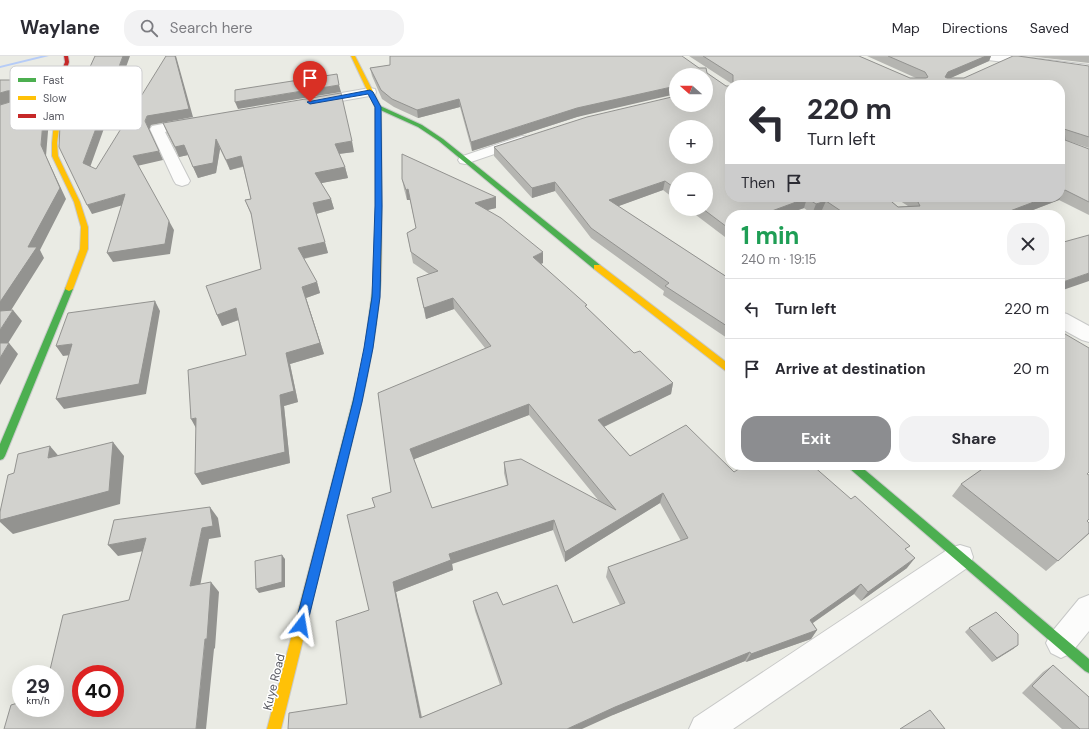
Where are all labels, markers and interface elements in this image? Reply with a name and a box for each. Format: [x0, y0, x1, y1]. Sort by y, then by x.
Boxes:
search box [124, 10, 404, 46]
text: Waylane [20, 15, 100, 40]
icon: search [138, 17, 160, 39]
text: Search here [170, 18, 253, 38]
text: Map [892, 19, 920, 37]
text: Directions [942, 19, 1008, 37]
text: Saved [1030, 19, 1069, 37]
pin [293, 61, 327, 102]
legend [10, 66, 142, 130]
icon: arrive [299, 67, 321, 89]
north arrow [669, 68, 713, 112]
map controls [669, 68, 713, 216]
text: Fast [43, 73, 64, 87]
text: Slow [43, 91, 67, 105]
text: 220 m [807, 91, 892, 128]
icon: left [741, 96, 793, 148]
text: Jam [43, 109, 64, 123]
button: + [669, 120, 713, 164]
text: Turn left [807, 127, 876, 151]
button: − [669, 172, 713, 216]
icon: arrive [783, 172, 805, 194]
text: Then [741, 173, 775, 193]
text: 1 min [741, 220, 799, 251]
button: close [1007, 223, 1049, 265]
text: 240 m · 19:15 [741, 251, 816, 268]
icon: left [741, 298, 763, 320]
text: Turn left [775, 299, 836, 319]
text: 220 m [1004, 299, 1049, 319]
icon: arrive [741, 358, 763, 380]
text: Arrive at destination [775, 359, 926, 379]
text: 20 m [1013, 359, 1049, 379]
button: Exit [741, 416, 891, 462]
button: Share [899, 416, 1049, 462]
position arrow [280, 604, 322, 646]
street label: Kuye Road [259, 652, 289, 712]
speed limit sign: 40 [72, 665, 124, 717]
text: 29 [26, 673, 50, 699]
text: km/h [26, 694, 50, 707]

